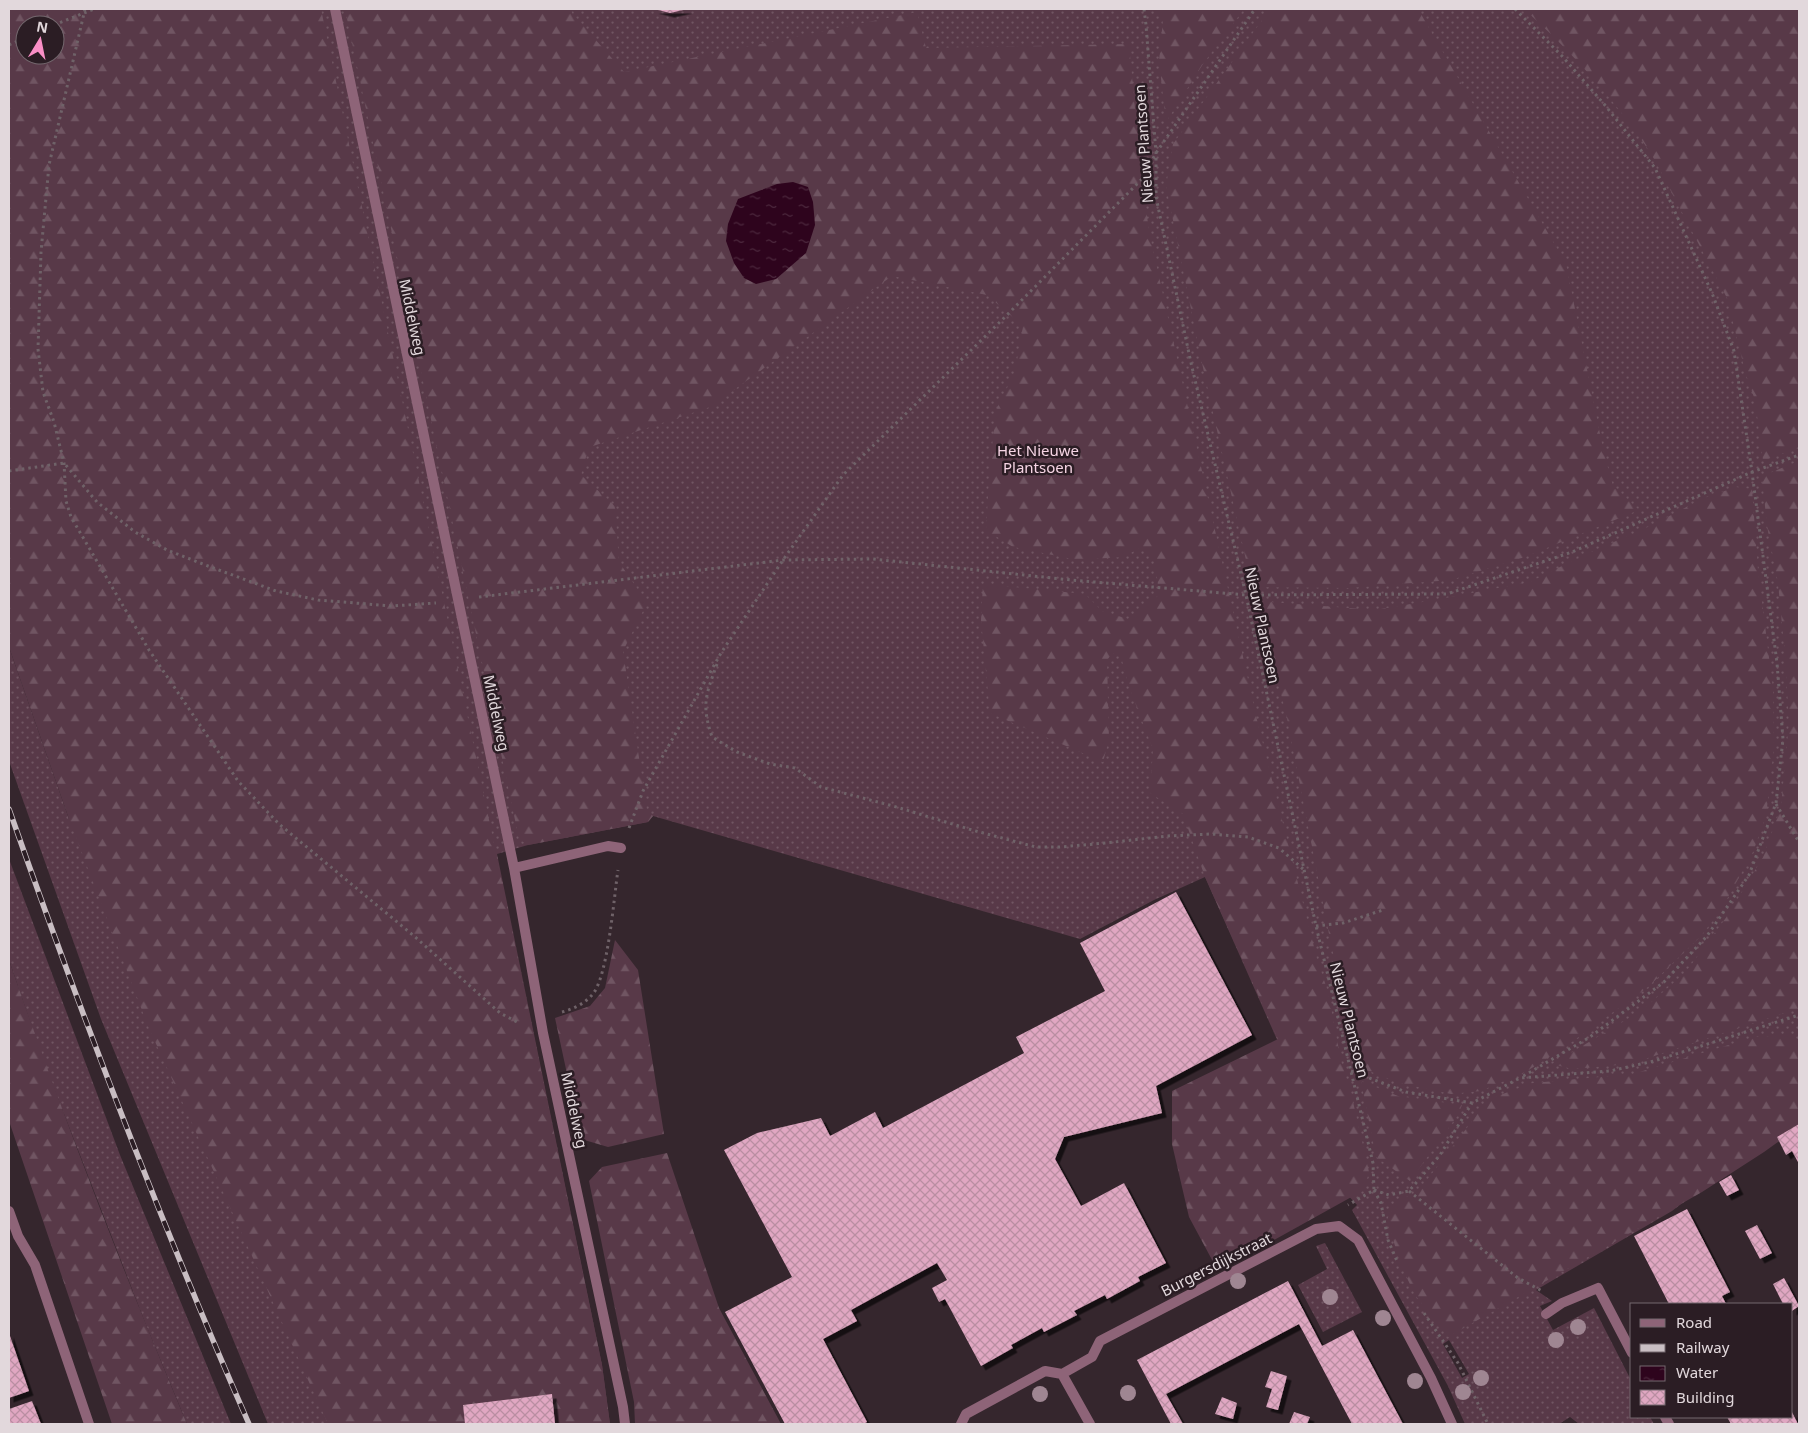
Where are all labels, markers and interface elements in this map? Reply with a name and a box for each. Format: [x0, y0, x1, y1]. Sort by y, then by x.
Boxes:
north arrow [15, 15, 65, 65]
text: N [35, 16, 50, 37]
street label: Nieuw Plantsoen [1129, 84, 1157, 204]
street label: Middelweg [395, 277, 431, 357]
park label: Het Nieuwe Plantsoen [997, 440, 1079, 477]
street label: Nieuw Plantsoen [1241, 565, 1285, 685]
street label: Middelweg [479, 673, 515, 753]
street label: Nieuw Plantsoen [1326, 960, 1374, 1080]
street label: Middelweg [557, 1070, 593, 1150]
street label: Burgersdijkstraat [1157, 1227, 1275, 1301]
legend [1630, 1303, 1793, 1418]
text: Road [1676, 1312, 1712, 1332]
text: Railway [1676, 1337, 1730, 1357]
text: Water [1676, 1362, 1718, 1382]
text: Building [1676, 1387, 1734, 1407]

